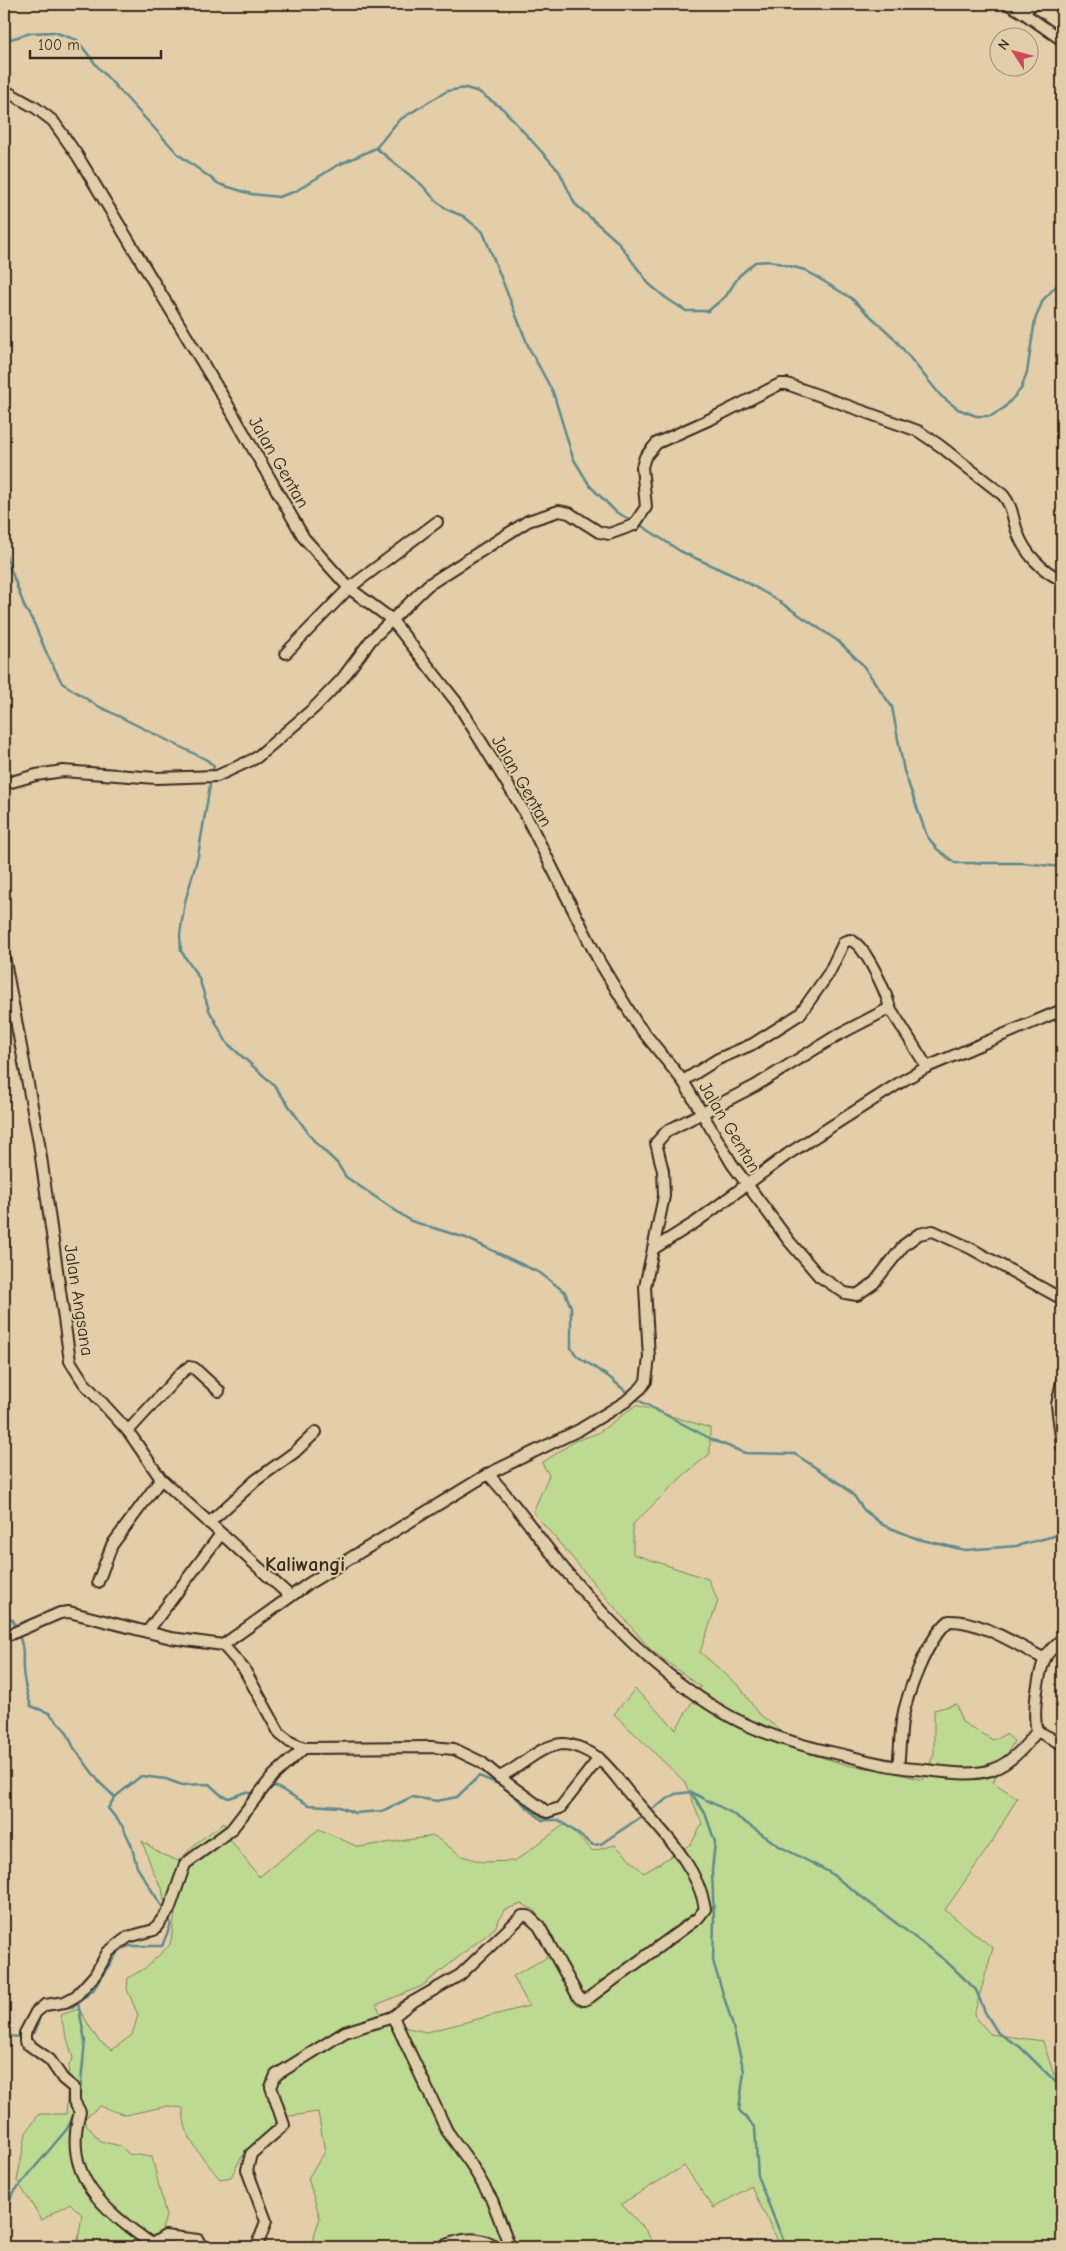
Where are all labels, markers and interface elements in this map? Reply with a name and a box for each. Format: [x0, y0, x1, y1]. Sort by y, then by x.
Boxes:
scale bar [30, 28, 161, 60]
north arrow [988, 28, 1038, 78]
text: 100 m [38, 36, 80, 54]
text: N [994, 36, 1013, 53]
street label: Jalan Gentan [244, 413, 313, 512]
street label: Jalan Gentan [487, 732, 556, 831]
street label: Jalan Gentan [694, 1078, 765, 1177]
street label: Jalan Angsana [59, 1243, 98, 1357]
district label: Kaliwangi [265, 1553, 345, 1576]

